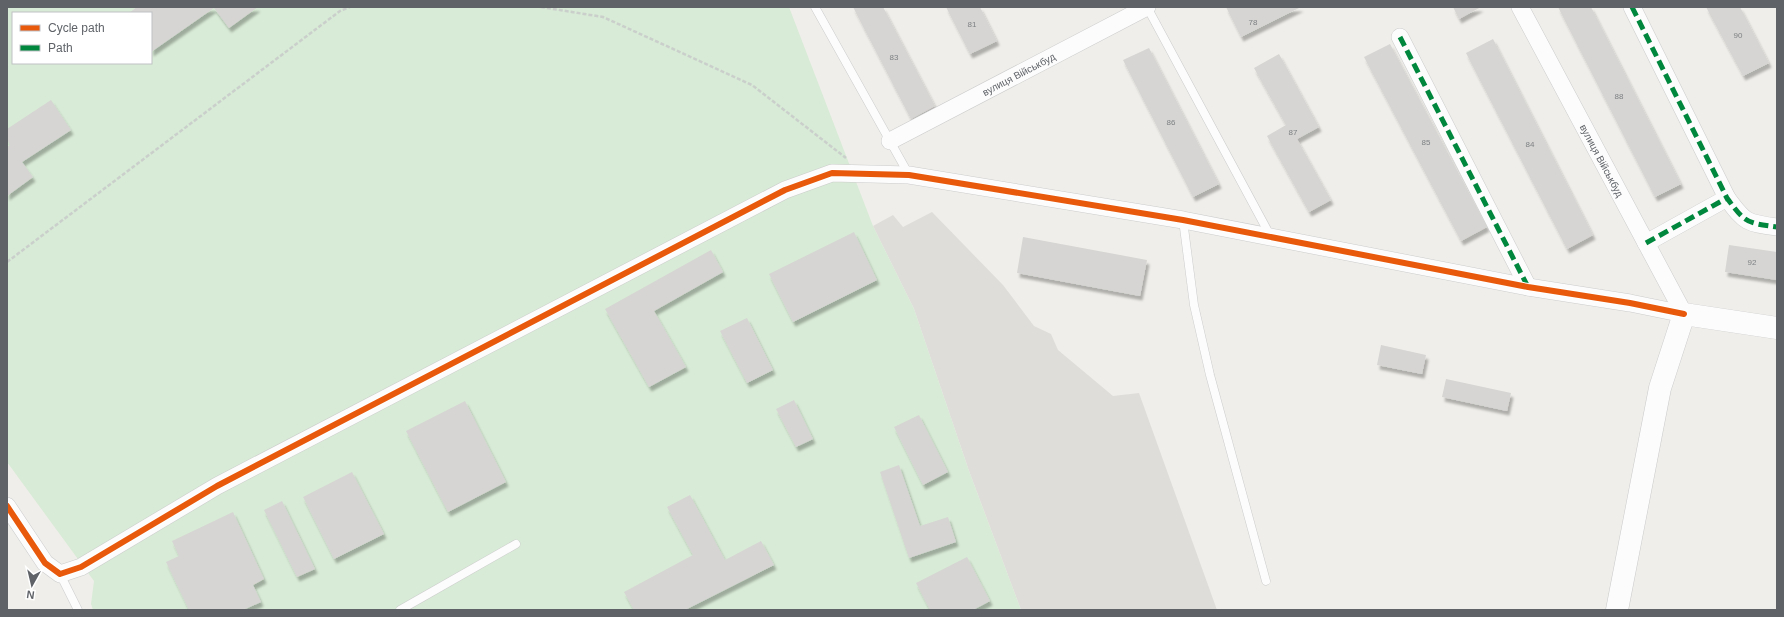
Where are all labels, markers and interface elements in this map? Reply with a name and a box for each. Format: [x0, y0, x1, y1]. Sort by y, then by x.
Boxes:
legend [12, 12, 152, 64]
house number: 78 [1249, 18, 1258, 27]
house number: 81 [968, 20, 977, 29]
text: Cycle path [48, 21, 105, 35]
house number: 90 [1734, 31, 1743, 40]
text: Path [48, 41, 73, 55]
street label: вулиця Військбуд [981, 51, 1057, 98]
house number: 83 [890, 53, 899, 62]
house number: 88 [1615, 92, 1624, 101]
house number: 86 [1167, 118, 1176, 127]
street label: вулиця Військбуд [1578, 123, 1625, 199]
house number: 87 [1289, 128, 1298, 137]
house number: 85 [1422, 138, 1431, 147]
house number: 84 [1526, 140, 1535, 149]
house number: 92 [1748, 258, 1757, 267]
north arrow [12, 565, 52, 605]
text: N [26, 588, 35, 601]

